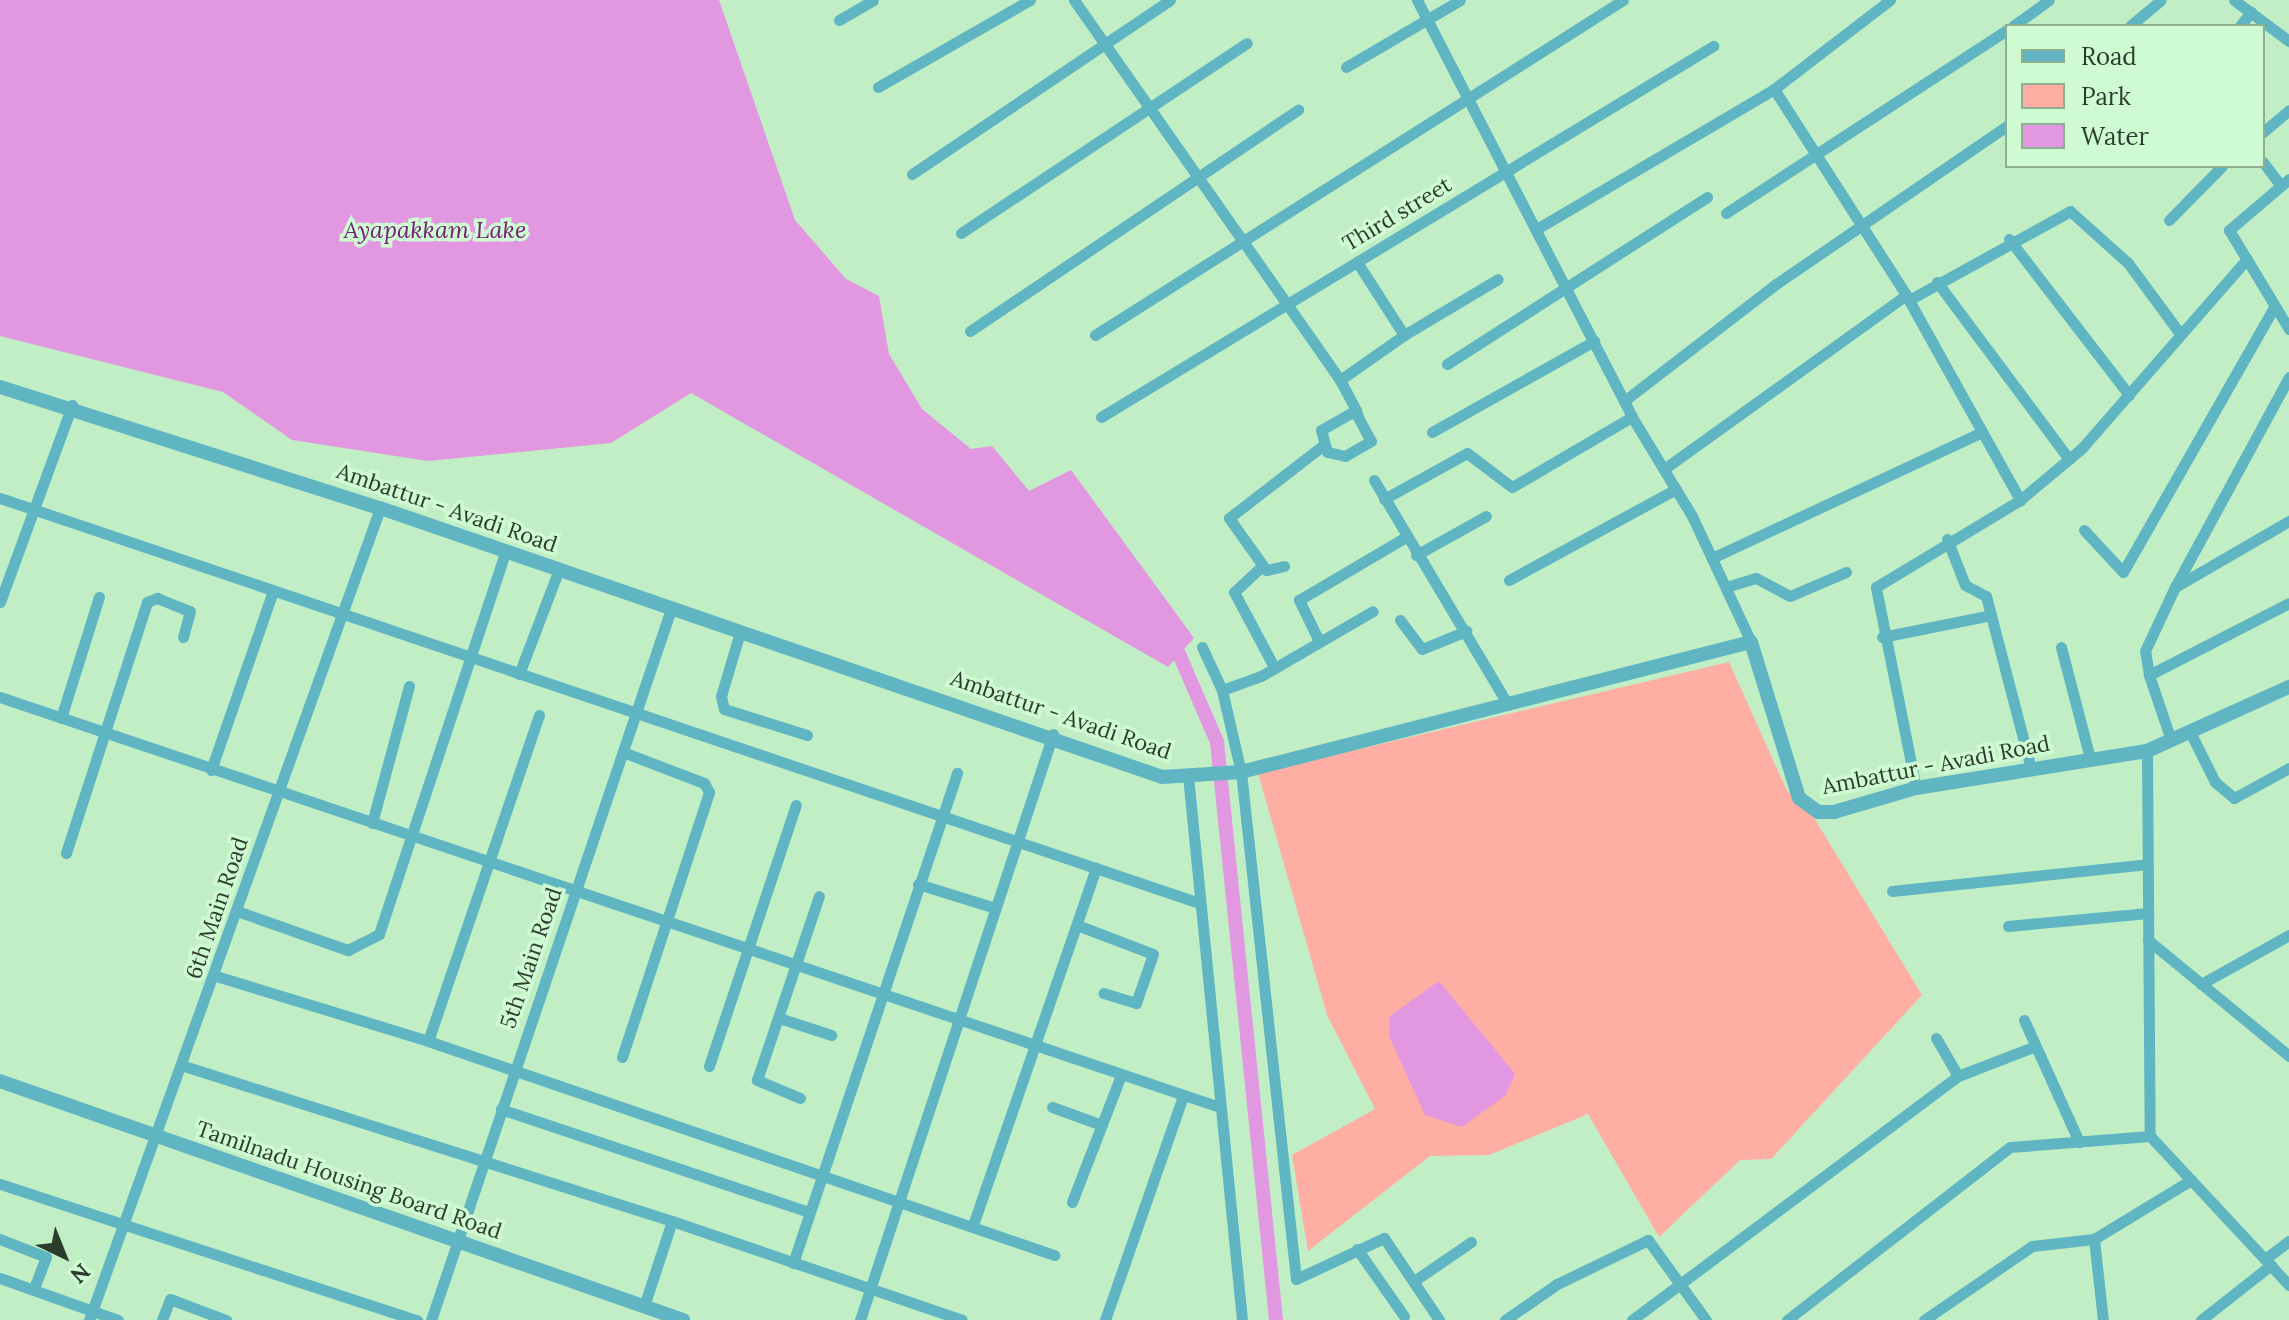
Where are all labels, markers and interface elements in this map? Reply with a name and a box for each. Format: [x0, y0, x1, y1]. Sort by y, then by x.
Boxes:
legend [2005, 24, 2265, 168]
text: Road [2081, 41, 2137, 72]
text: Park [2081, 81, 2131, 112]
text: Water [2081, 121, 2149, 152]
street label: Third street [1338, 171, 1456, 257]
water label: Ayapakkam Lake [344, 216, 526, 244]
street label: Ambattur - Avadi Road [333, 458, 561, 558]
street label: Ambattur - Avadi Road [947, 665, 1175, 765]
street label: Ambattur - Avadi Road [1820, 730, 2052, 800]
street label: 6th Main Road [180, 834, 254, 982]
street label: 5th Main Road [495, 884, 567, 1032]
street label: Tamilnadu Housing Board Road [193, 1115, 505, 1245]
north arrow [24, 1216, 104, 1296]
text: N [65, 1258, 96, 1290]

